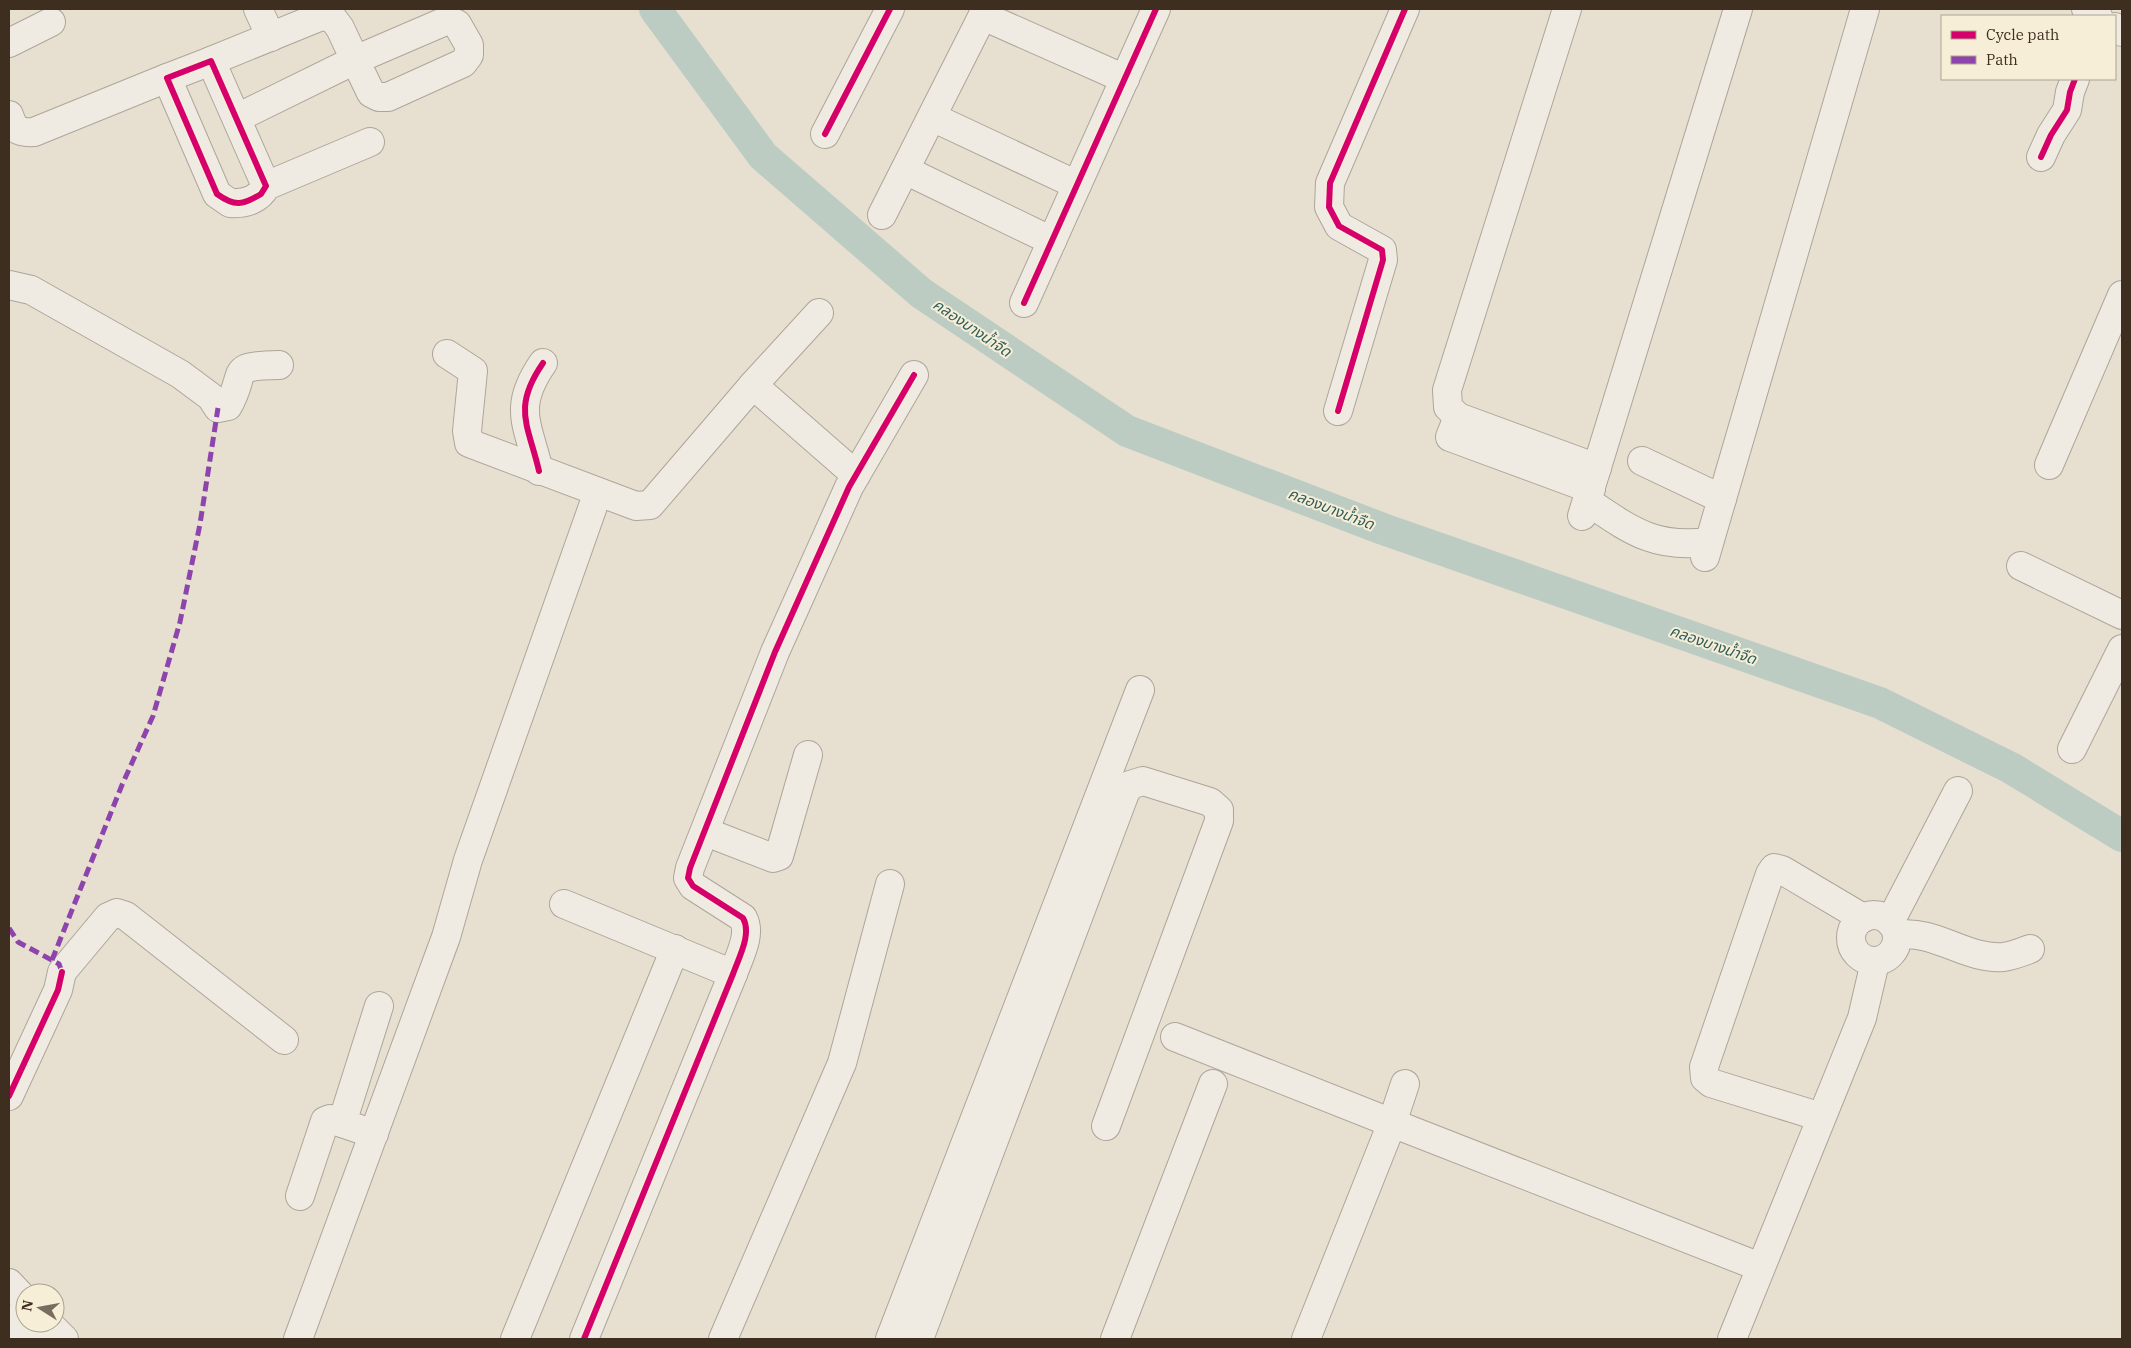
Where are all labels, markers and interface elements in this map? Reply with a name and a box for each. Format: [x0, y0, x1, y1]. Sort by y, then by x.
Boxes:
legend [1941, 15, 2116, 80]
text: Cycle path [1986, 25, 2059, 44]
text: Path [1986, 50, 2018, 69]
water label: คลองบางน้ำจืด [930, 294, 1016, 361]
water label: คลองบางน้ำจืด [1286, 483, 1378, 534]
water label: คลองบางน้ำจืด [1667, 620, 1760, 668]
north arrow [15, 1283, 65, 1333]
text: N [17, 1298, 37, 1313]

